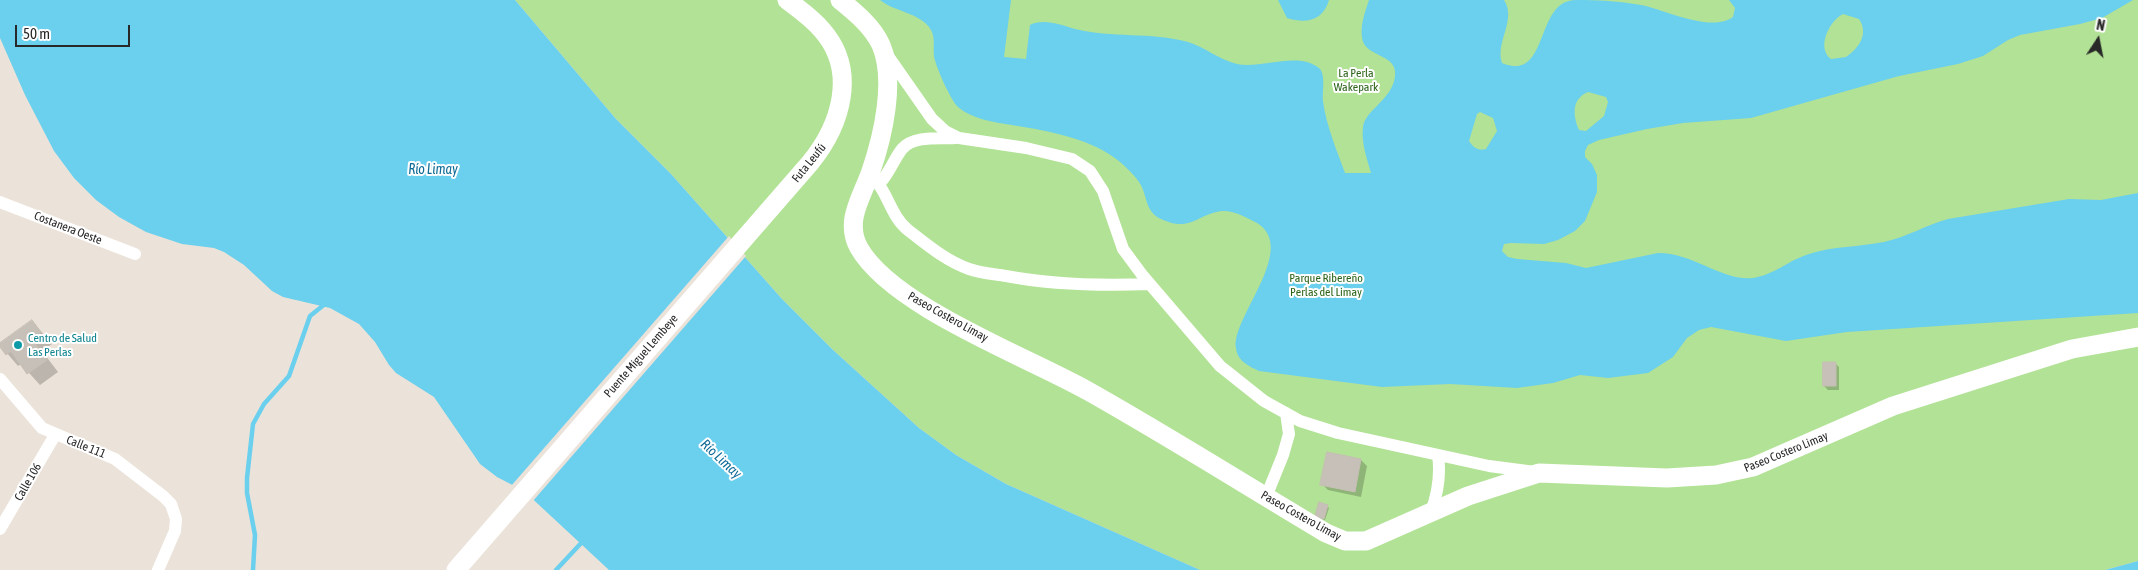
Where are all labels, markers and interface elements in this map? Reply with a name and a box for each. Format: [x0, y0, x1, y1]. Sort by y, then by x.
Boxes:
scale bar [18, 15, 132, 47]
north arrow [2073, 15, 2123, 65]
text: N [2095, 17, 2106, 34]
text: 50 m [23, 25, 50, 42]
park label: La Perla Wakepark [1334, 66, 1378, 94]
street label: Futa Leufú [789, 141, 829, 185]
water label: Río Limay [408, 162, 458, 178]
street label: Costanera Oeste [32, 208, 104, 248]
park label: Parque Ribereño Perlas del Limay [1289, 271, 1363, 299]
street label: Paseo Costero Limay [905, 289, 991, 345]
street label: Puente Miguel Lembeye [601, 311, 681, 401]
place label: Centro de Salud Las Perlas [28, 331, 97, 359]
marker: Centro de Salud Las Perlas [12, 339, 24, 351]
street label: Paseo Costero Limay [1742, 429, 1830, 475]
street label: Calle 111 [64, 433, 108, 461]
water label: Río Limay [697, 436, 745, 482]
street label: Calle 106 [11, 461, 45, 503]
street label: Paseo Costero Limay [1258, 488, 1344, 544]

